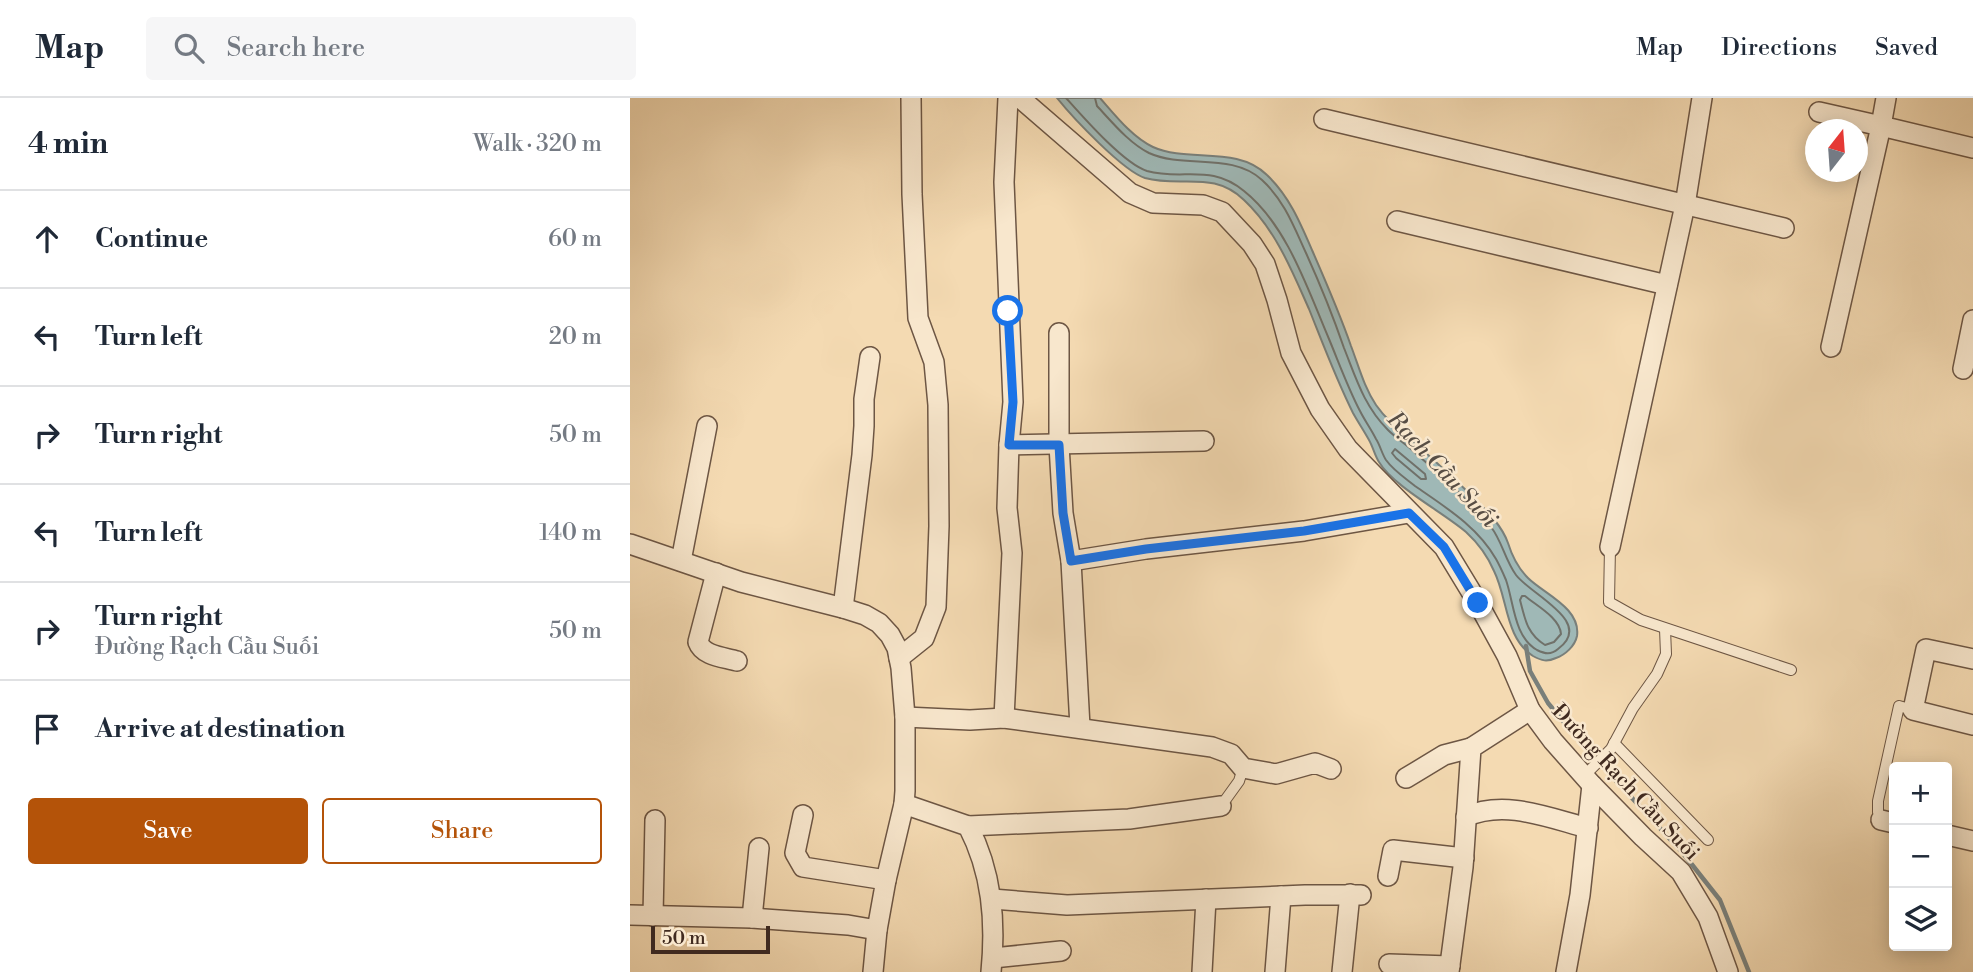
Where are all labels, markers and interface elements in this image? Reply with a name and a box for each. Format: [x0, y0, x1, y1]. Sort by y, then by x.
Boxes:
search box [146, 17, 636, 80]
text: Map [35, 28, 104, 69]
icon: search [170, 29, 208, 67]
text: Search here [226, 32, 365, 64]
text: Map [1636, 33, 1683, 63]
text: Directions [1721, 33, 1837, 63]
text: Saved [1875, 33, 1938, 63]
north arrow [1805, 119, 1868, 182]
text: 4 min [28, 125, 108, 163]
text: Walk · 320 m [473, 130, 602, 158]
icon: ahead [28, 220, 66, 258]
text: Continue [95, 223, 208, 255]
text: 60 m [548, 225, 602, 253]
route start [992, 295, 1023, 326]
icon: left [28, 318, 66, 356]
text: Turn left [95, 321, 203, 353]
text: 20 m [549, 323, 602, 351]
water label: Rạch Cầu Suối [1381, 405, 1504, 534]
icon: right [28, 416, 66, 454]
text: Turn right [95, 419, 223, 451]
text: 50 m [549, 421, 602, 449]
icon: left [28, 514, 66, 552]
text: Turn left [95, 517, 203, 549]
text: 140 m [539, 519, 602, 547]
route end [1462, 587, 1493, 618]
text: Turn right [95, 601, 223, 633]
icon: right [28, 612, 66, 650]
text: 50 m [549, 617, 602, 645]
text: Đường Rạch Cầu Suối [95, 633, 319, 661]
street label: Đường Rạch Cầu Suối [1546, 699, 1705, 866]
icon: arrive [28, 710, 66, 748]
text: Arrive at destination [95, 713, 345, 745]
map controls [1889, 762, 1952, 951]
button: + [1889, 762, 1952, 825]
button: Save [28, 798, 308, 864]
button: Share [322, 798, 602, 864]
button: − [1889, 825, 1952, 888]
button: layers [1889, 888, 1952, 951]
scale bar [651, 923, 770, 955]
text: 50 m [662, 926, 706, 950]

